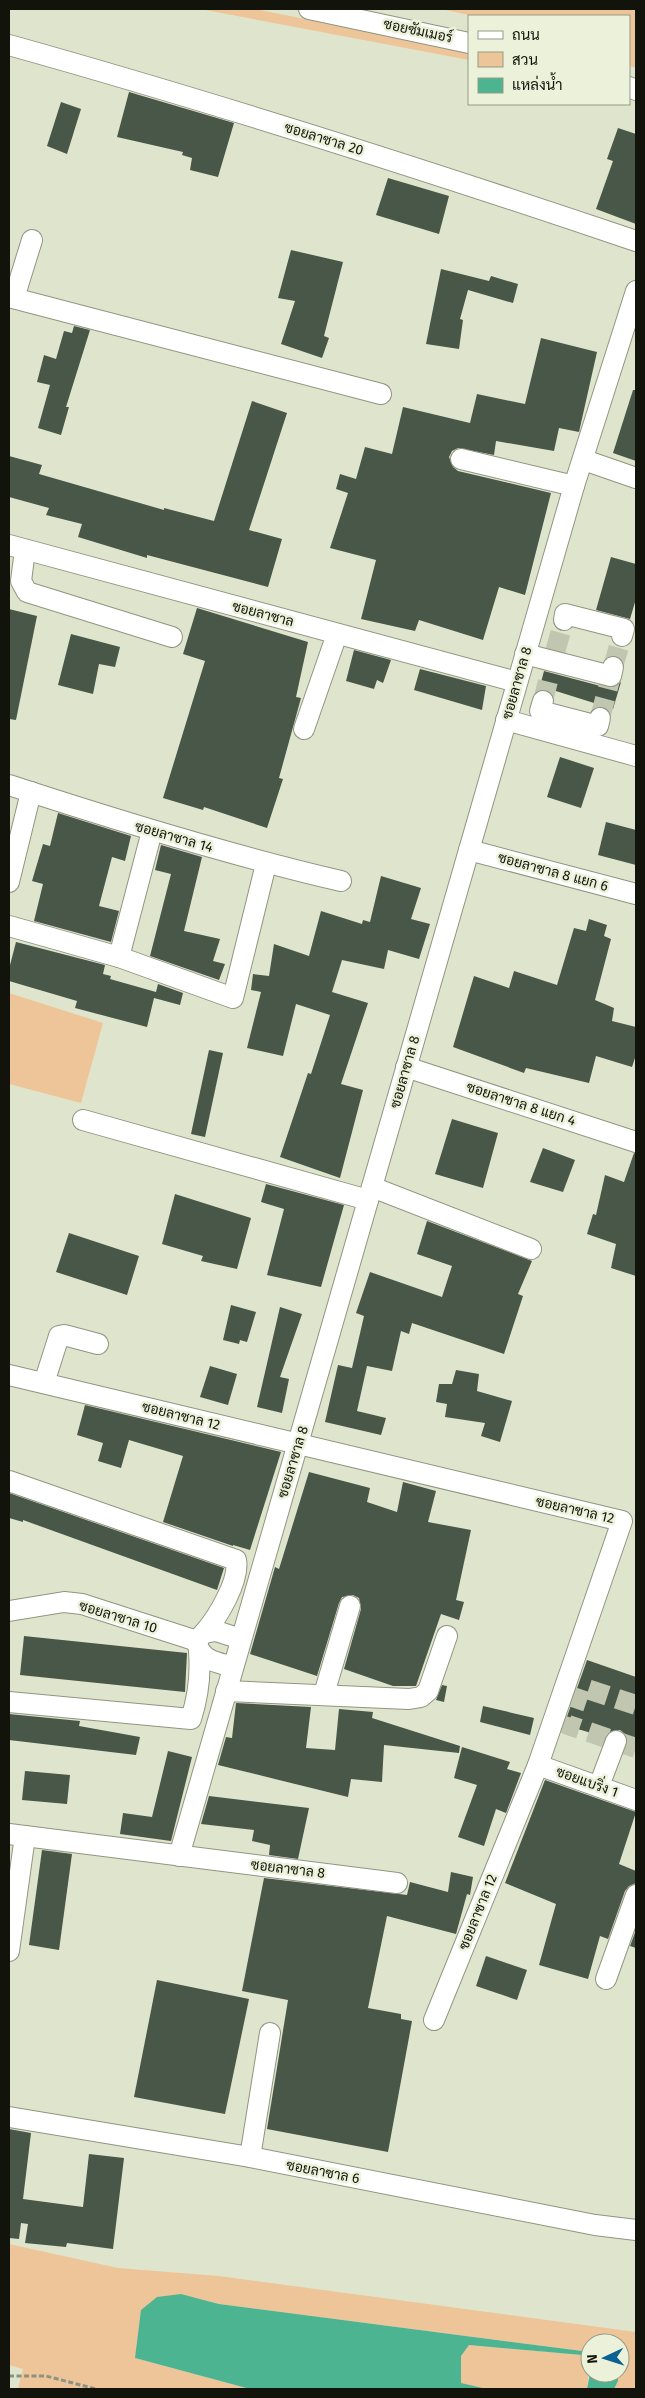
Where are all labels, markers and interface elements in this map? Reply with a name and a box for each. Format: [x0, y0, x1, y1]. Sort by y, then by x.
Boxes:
street label: ซอยซัมเมอร์ [382, 14, 454, 47]
legend [468, 15, 630, 105]
text: ถนน [512, 26, 540, 44]
text: สวน [512, 51, 538, 69]
text: แหล่งน้ำ [512, 72, 563, 94]
street label: ซอยลาซาล 20 [282, 119, 366, 159]
street label: ซอยลาซาล [230, 598, 296, 630]
street label: ซอยลาซาล 8 [499, 644, 536, 721]
street label: ซอยลาซาล 14 [133, 818, 216, 856]
street label: ซอยลาซาล 8 แยก 6 [496, 849, 610, 895]
street label: ซอยลาซาล 8 [387, 1033, 424, 1110]
street label: ซอยลาซาล 8 แยก 4 [464, 1078, 578, 1130]
street label: ซอยลาซาล 12 [140, 1398, 222, 1434]
street label: ซอยลาซาล 8 [274, 1424, 312, 1500]
street label: ซอยลาซาล 12 [534, 1493, 616, 1527]
street label: ซอยลาซาล 10 [77, 1597, 159, 1637]
street label: ซอยแบริ่ง 1 [554, 1760, 622, 1801]
street label: ซอยลาซาล 8 [250, 1856, 326, 1882]
street label: ซอยลาซาล 12 [455, 1872, 501, 1952]
street label: ซอยลาซาล 6 [285, 2157, 361, 2187]
north arrow [580, 2333, 630, 2383]
text: N [584, 2354, 601, 2364]

